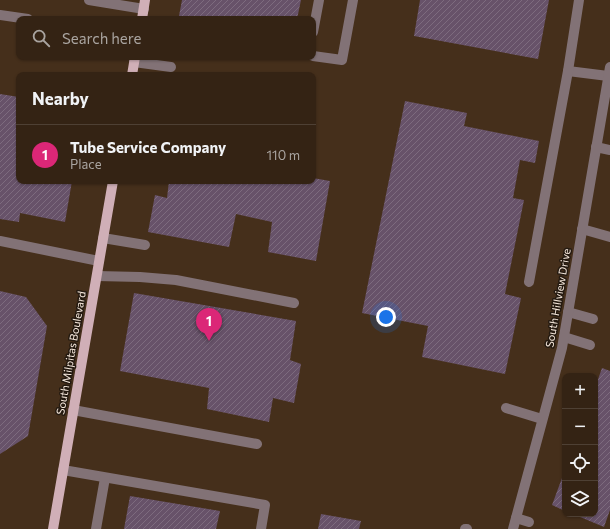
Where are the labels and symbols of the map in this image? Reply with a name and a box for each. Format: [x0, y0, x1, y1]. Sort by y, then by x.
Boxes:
street label: South Hillview Drive [542, 247, 573, 348]
street label: South Milpitas Boulevard [53, 290, 88, 416]
your location [376, 307, 396, 327]
pin: 1 [196, 308, 222, 341]

